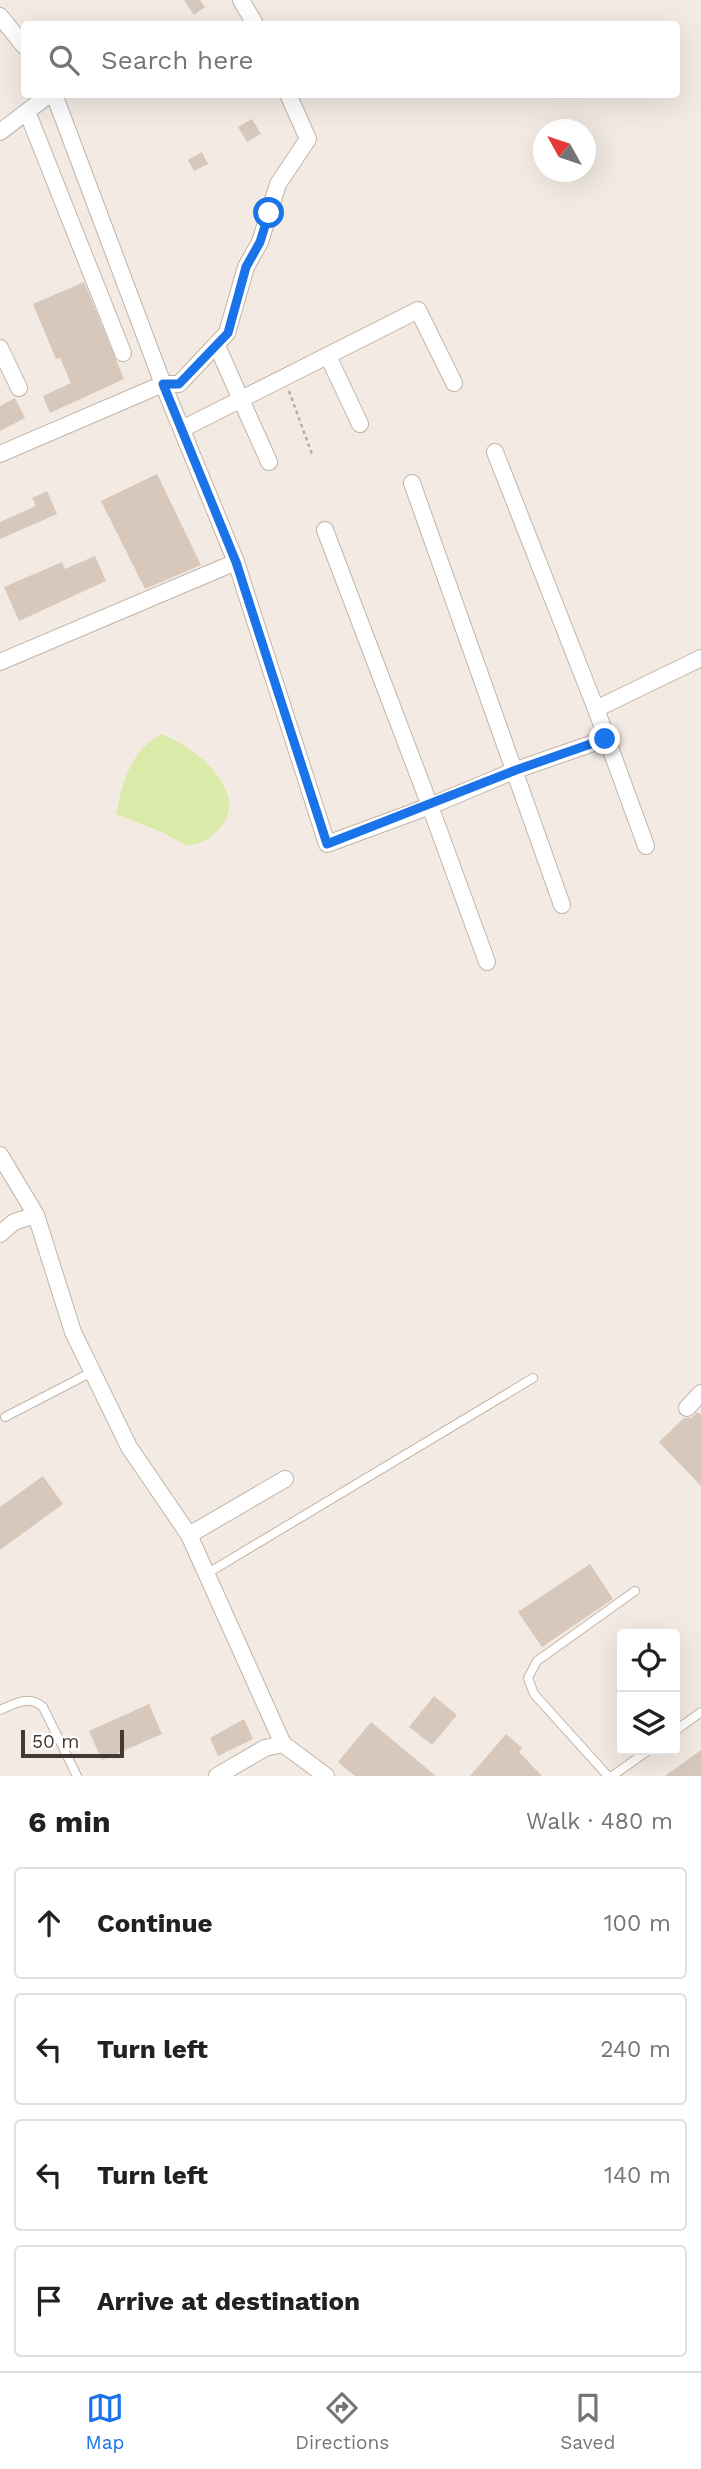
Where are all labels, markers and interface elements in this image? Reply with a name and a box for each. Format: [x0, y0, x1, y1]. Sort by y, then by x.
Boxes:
search box [21, 21, 680, 98]
icon: search [45, 41, 83, 79]
text: Search here [101, 45, 253, 75]
north arrow [533, 119, 596, 182]
route start [253, 197, 284, 228]
route end [589, 723, 620, 754]
map controls [617, 1629, 680, 1755]
button: locate [617, 1629, 680, 1692]
button: layers [617, 1692, 680, 1755]
scale bar [21, 1727, 124, 1759]
text: 50 m [32, 1730, 79, 1753]
text: 6 min [28, 1804, 111, 1839]
text: Walk · 480 m [526, 1808, 673, 1835]
icon: ahead [30, 1904, 68, 1942]
text: Continue [97, 1908, 213, 1938]
text: 100 m [604, 1910, 671, 1937]
icon: left [30, 2030, 68, 2068]
text: Turn left [97, 2034, 208, 2064]
text: 240 m [600, 2036, 671, 2063]
icon: left [30, 2156, 68, 2194]
text: Turn left [97, 2160, 208, 2190]
text: 140 m [604, 2162, 671, 2189]
icon: arrive [30, 2282, 68, 2320]
text: Arrive at destination [97, 2286, 360, 2316]
tab: Map [86, 2389, 124, 2454]
tab: Directions [295, 2389, 389, 2454]
tab: Saved [560, 2389, 615, 2454]

